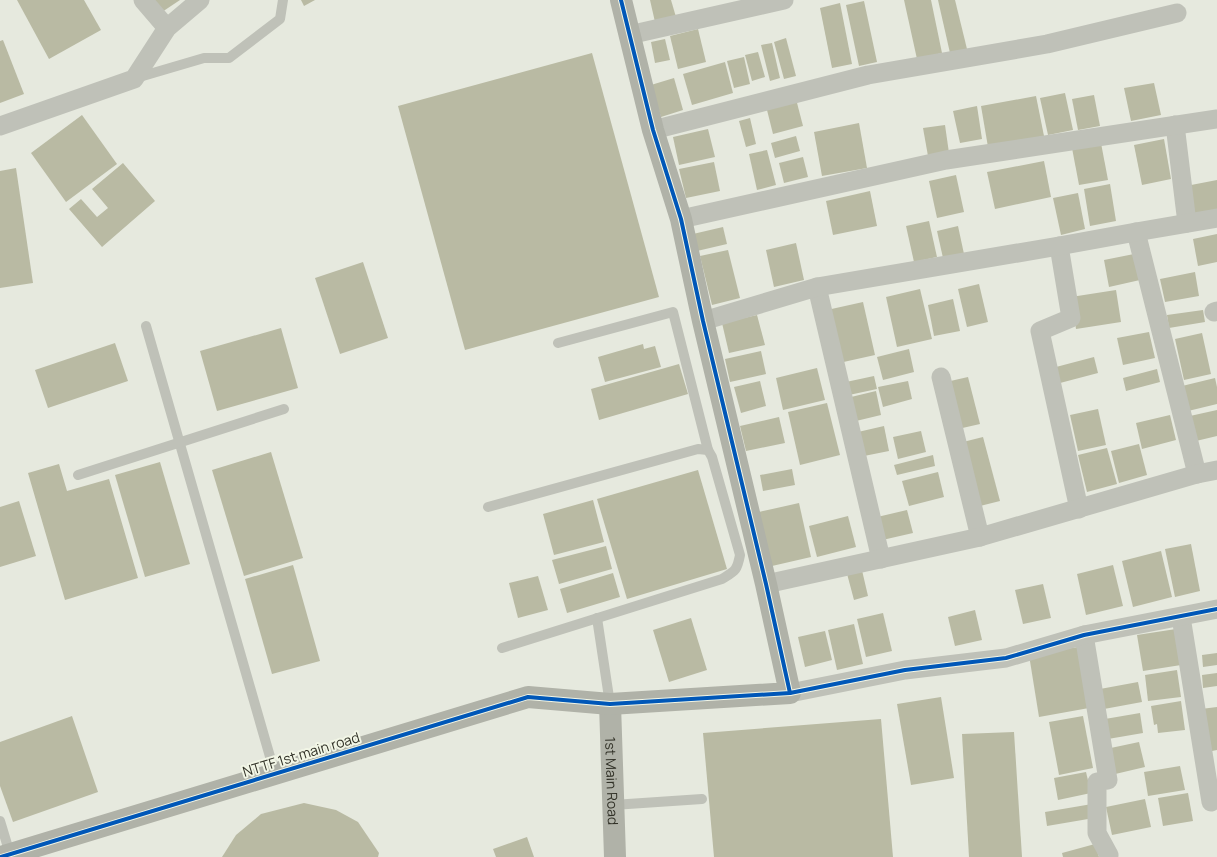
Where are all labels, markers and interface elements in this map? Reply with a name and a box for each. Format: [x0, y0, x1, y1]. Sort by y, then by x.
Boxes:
street label: NTTF 1st main road [240, 727, 362, 781]
street label: 1st Main Road [602, 736, 623, 825]

